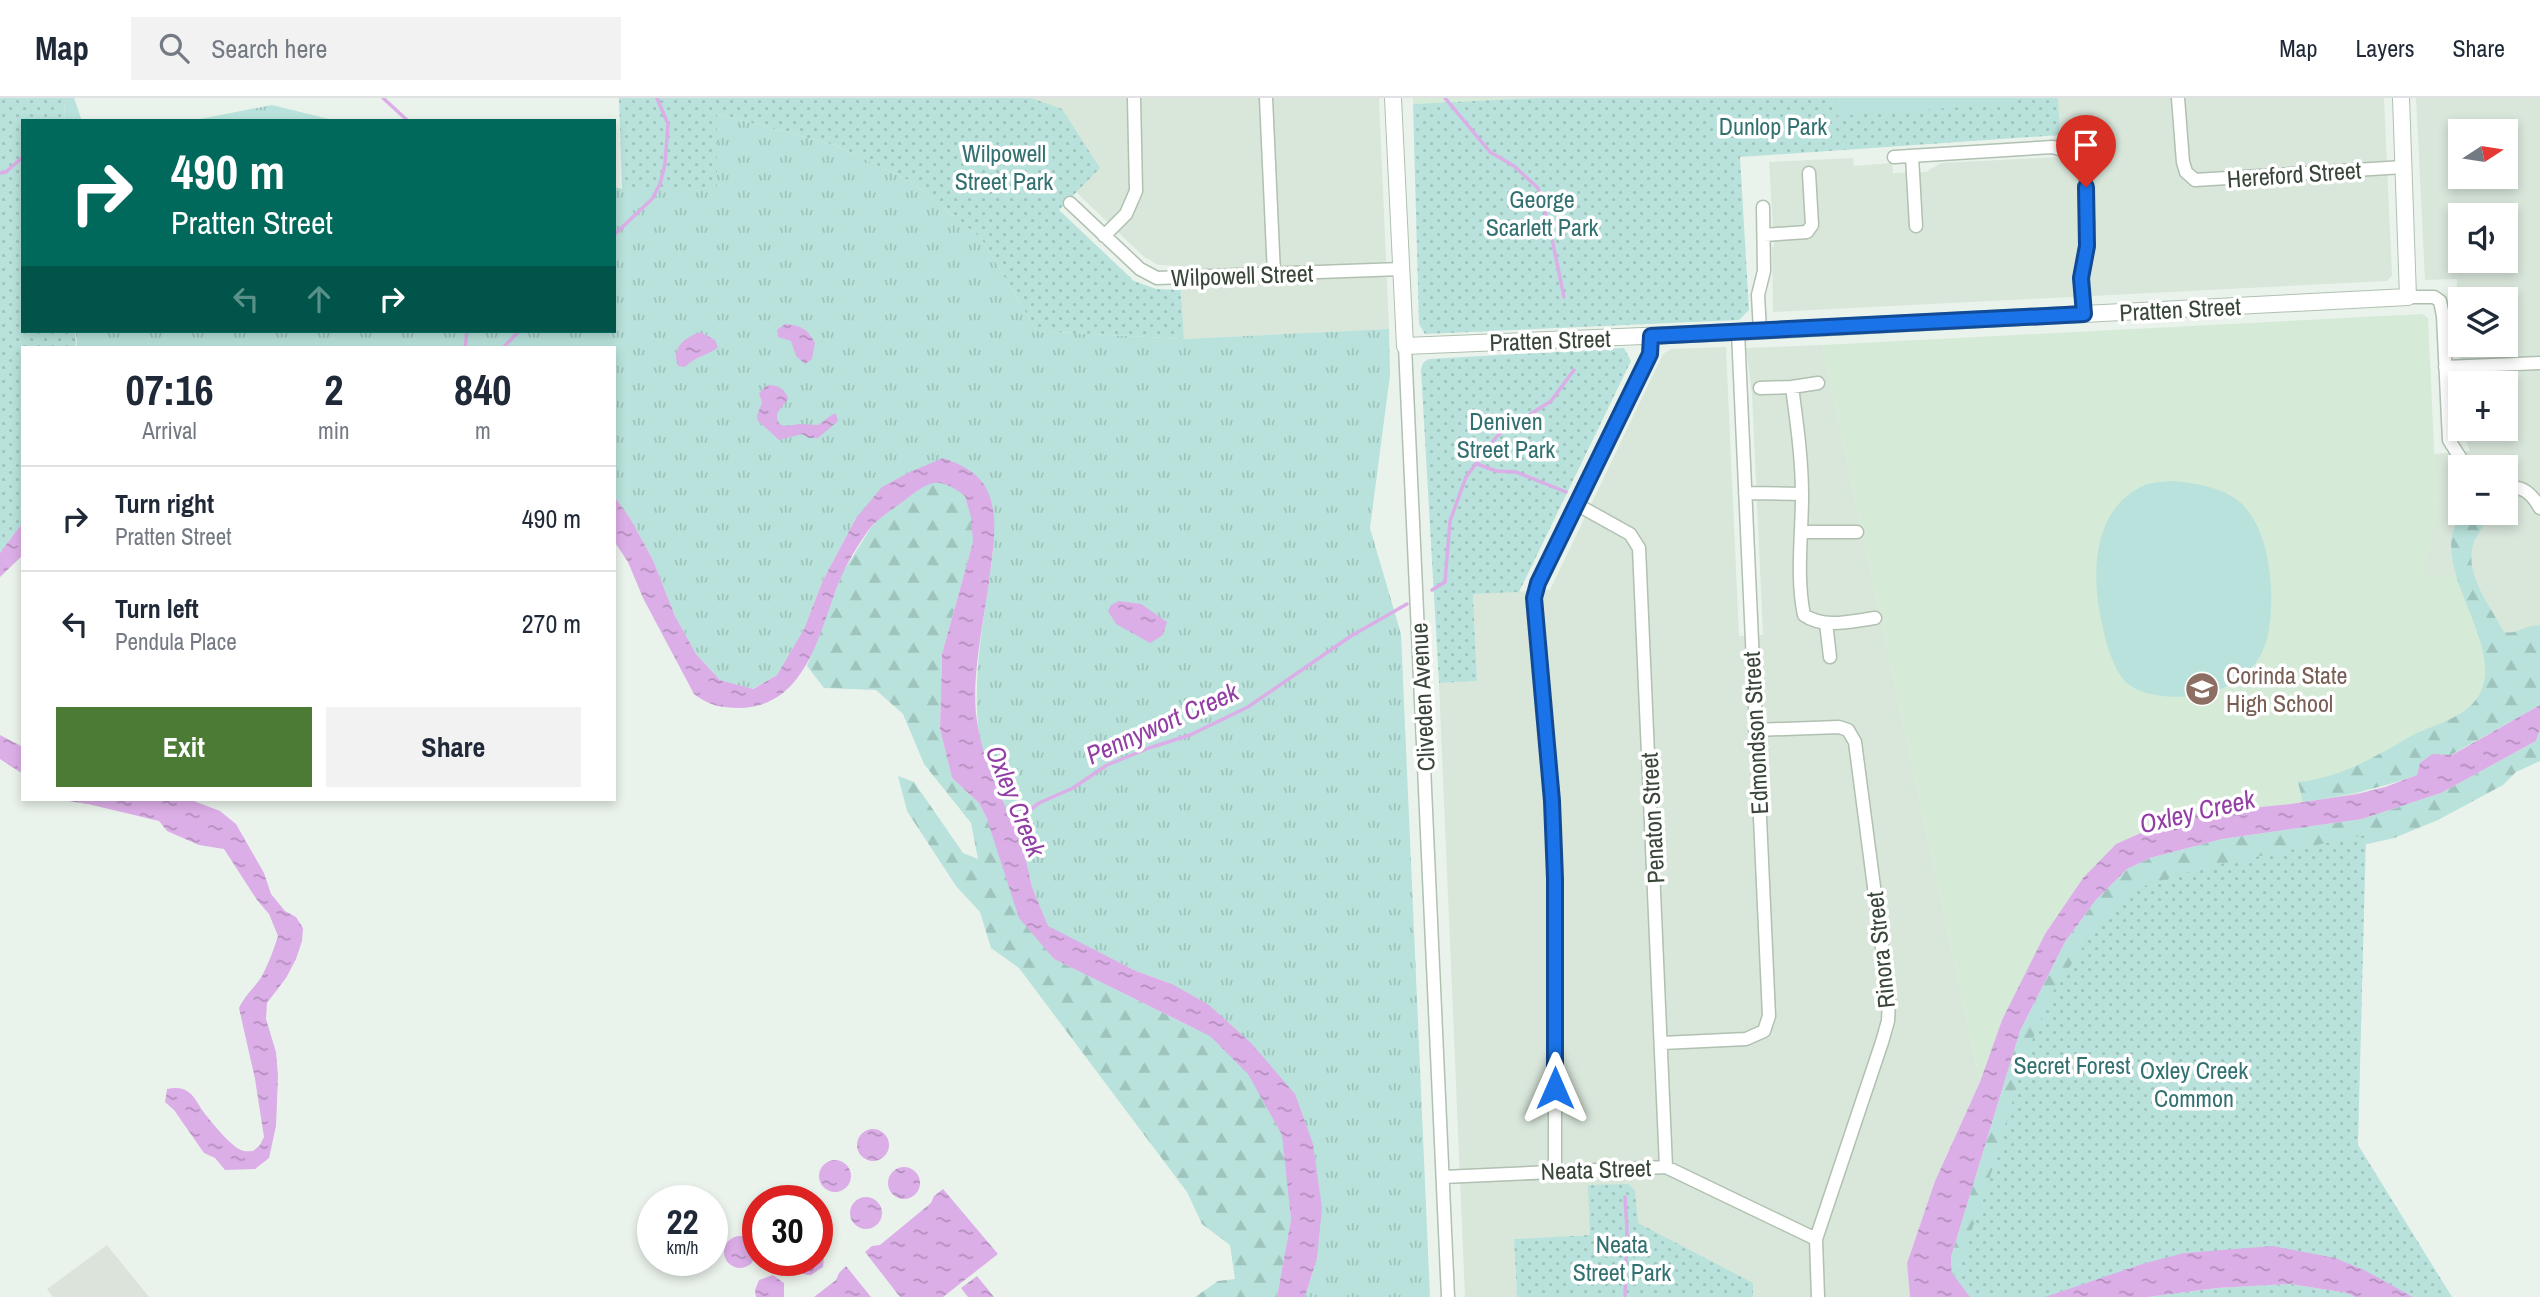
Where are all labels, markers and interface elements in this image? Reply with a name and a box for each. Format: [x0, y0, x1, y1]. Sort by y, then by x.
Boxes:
search box [131, 17, 621, 80]
text: Map [35, 26, 89, 70]
icon: search [155, 29, 193, 67]
text: Search here [211, 31, 327, 66]
text: Map [2279, 32, 2317, 64]
text: Layers [2355, 32, 2414, 64]
text: Share [2452, 32, 2505, 64]
park label: Dunlop Park [1719, 110, 1827, 142]
pin [2056, 115, 2116, 187]
north arrow [2448, 119, 2518, 189]
map controls [2448, 119, 2518, 525]
icon: arrive [2067, 126, 2105, 164]
park label: Wilpowell Street Park [955, 137, 1053, 197]
text: 490 m [171, 138, 285, 204]
icon: right [56, 147, 147, 238]
street label: Hereford Street [2226, 153, 2363, 195]
park label: George Scarlett Park [1486, 183, 1598, 243]
text: Pratten Street [171, 201, 333, 244]
button: sound [2448, 203, 2518, 273]
street label: Wilpowell Street [1170, 257, 1314, 293]
icon: left [227, 280, 265, 318]
icon: ahead [300, 280, 338, 318]
icon: right [373, 280, 411, 318]
button: layers [2448, 287, 2518, 357]
street label: Pratten Street [2119, 290, 2242, 328]
street label: Pratten Street [1489, 322, 1612, 358]
text: 07:16 [126, 362, 214, 418]
text: 2 [324, 362, 343, 418]
text: 840 [454, 362, 512, 418]
button: + [2448, 371, 2518, 441]
park label: Deniven Street Park [1457, 405, 1555, 465]
text: Arrival [142, 415, 197, 446]
text: min [318, 415, 350, 446]
text: m [475, 415, 491, 446]
button: − [2448, 455, 2518, 525]
text: Turn right [115, 486, 214, 521]
icon: right [56, 500, 94, 538]
text: 490 m [522, 501, 581, 536]
text: Pratten Street [115, 521, 231, 552]
text: Turn left [115, 591, 199, 626]
icon: left [56, 605, 94, 643]
text: 270 m [522, 606, 581, 641]
street label: Cliveden Avenue [1402, 622, 1442, 772]
text: Pendula Place [115, 626, 237, 657]
street label: Edmondson Street [1735, 650, 1775, 815]
place label: Corinda State High School [2226, 659, 2347, 719]
school or university icon: Corinda State High School [2183, 670, 2221, 708]
water label: Pennywort Creek [1080, 673, 1245, 772]
button: Exit [56, 707, 312, 787]
button: Share [326, 707, 581, 787]
water label: Oxley Creek [978, 740, 1055, 863]
street label: Penaton Street [1633, 751, 1671, 884]
water label: Oxley Creek [2136, 780, 2259, 841]
street label: Rinora Street [1858, 890, 1902, 1010]
park label: Secret Forest [2013, 1049, 2131, 1081]
position arrow [1518, 1051, 1592, 1125]
park label: Oxley Creek Common [2140, 1054, 2248, 1114]
street label: Neata Street [1540, 1151, 1652, 1187]
speed limit sign: 30 [742, 1185, 833, 1276]
text: 22 [667, 1198, 698, 1245]
park label: Neata Street Park [1573, 1228, 1671, 1288]
text: km/h [667, 1235, 699, 1260]

